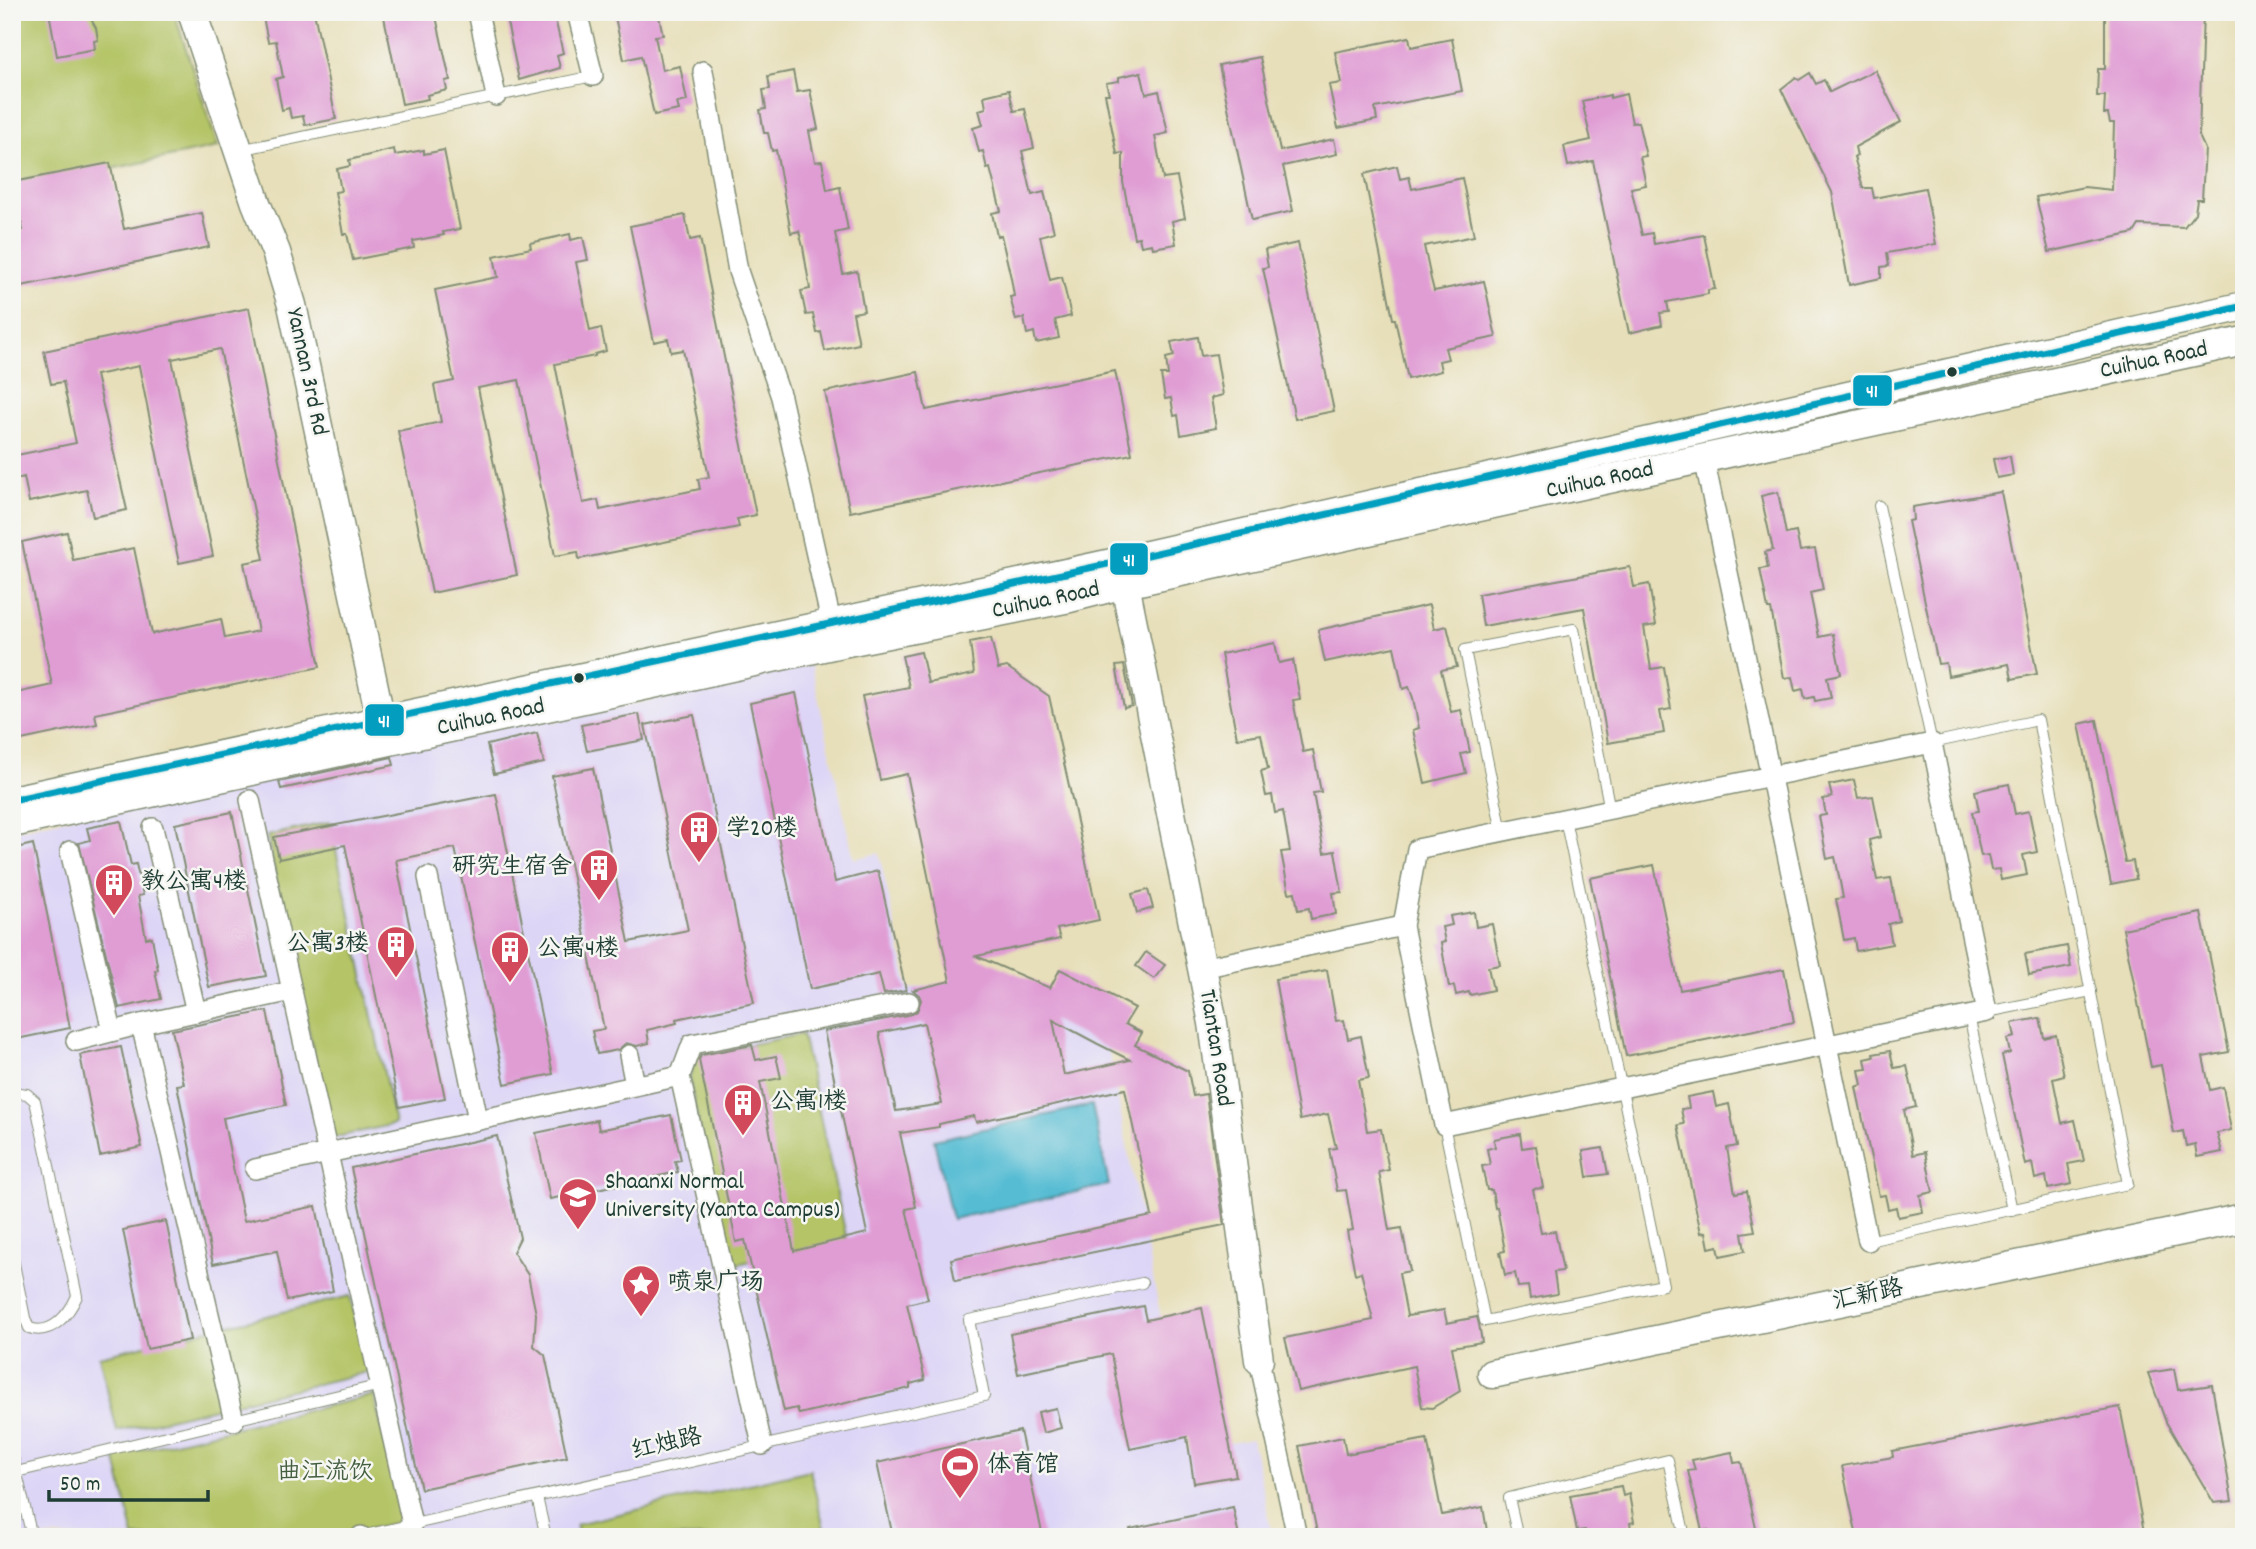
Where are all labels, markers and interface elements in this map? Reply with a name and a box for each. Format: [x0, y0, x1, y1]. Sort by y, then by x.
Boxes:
street label: Yannan 3rd Rd [276, 305, 336, 439]
street label: Cuihua Road [2097, 333, 2211, 389]
unlabelled marker [1945, 365, 1959, 379]
line badge: 41 [1852, 374, 1893, 407]
text: 41 [1866, 380, 1878, 407]
street label: Cuihua Road [1543, 453, 1657, 509]
line badge: 41 [1109, 542, 1149, 576]
text: 41 [1123, 549, 1135, 576]
street label: Cuihua Road [989, 573, 1103, 629]
unlabelled marker [572, 671, 586, 685]
street label: Cuihua Road [434, 690, 548, 746]
line badge: 41 [364, 703, 405, 737]
text: 41 [378, 710, 390, 737]
building icon: 学20楼 [678, 809, 720, 864]
place label: 学20楼 [726, 813, 798, 847]
building icon: 研究生宿舍 [578, 847, 620, 902]
place label: 研究生宿舍 [452, 851, 572, 885]
building icon: 教公寓4楼 [93, 862, 135, 917]
place label: 教公寓4楼 [141, 866, 247, 900]
building icon: 公寓3楼 [375, 924, 417, 979]
place label: 公寓3楼 [286, 928, 369, 962]
building icon: 公寓4楼 [489, 929, 531, 984]
place label: 公寓4楼 [537, 933, 619, 967]
street label: Tiantan Road [1189, 987, 1241, 1109]
building icon: 公寓1楼 [722, 1082, 764, 1137]
place label: 公寓1楼 [770, 1086, 847, 1120]
place label: Shaanxi Normal University (Yanta Campus) [605, 1166, 840, 1228]
school or university icon: Shaanxi Normal University (Yanta Campus) [557, 1176, 599, 1231]
place icon: 喷泉广场 [620, 1263, 662, 1318]
place label: 喷泉广场 [668, 1267, 764, 1301]
street label: 汇新路 [1829, 1272, 1907, 1320]
street label: 红烛路 [628, 1420, 706, 1470]
sports icon: 体育馆 [939, 1445, 981, 1500]
place label: 体育馆 [987, 1449, 1059, 1483]
park label: 曲江流饮 [277, 1456, 373, 1490]
scale bar [49, 1458, 208, 1502]
text: 50 m [60, 1471, 100, 1501]

